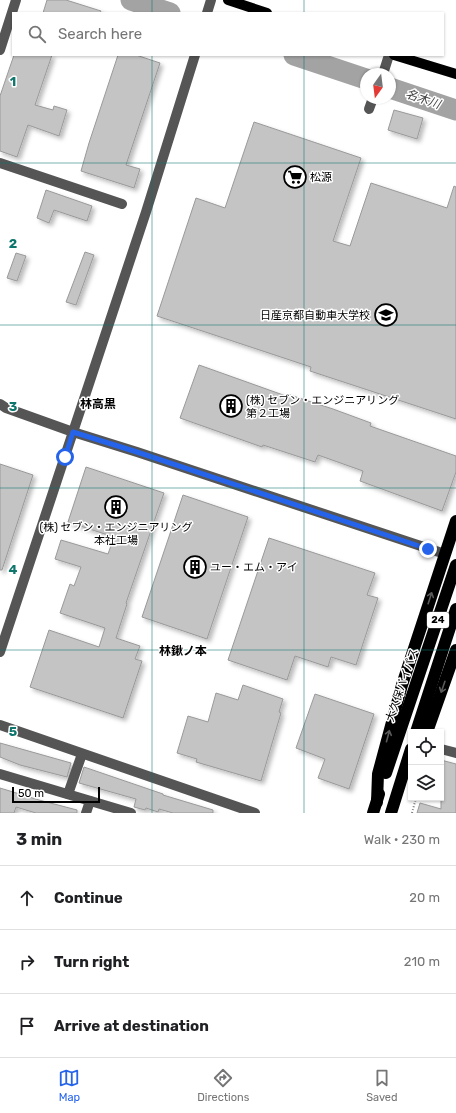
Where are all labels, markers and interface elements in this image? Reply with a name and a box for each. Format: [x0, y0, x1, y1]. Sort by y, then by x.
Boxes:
search box [12, 12, 444, 56]
icon: search [26, 23, 48, 45]
text: Search here [58, 25, 142, 43]
north arrow [360, 68, 396, 104]
text: 1 [10, 74, 16, 89]
water label: 名木川 [404, 87, 444, 112]
supermarket icon: 松源 [282, 164, 308, 190]
place label: 松源 [310, 171, 332, 184]
text: 2 [9, 236, 17, 251]
school or university icon: 日産京都自動車大学校 [373, 302, 399, 328]
place label: 日産京都自動車大学校 [260, 309, 370, 322]
building icon: (株) セブン・エンジニアリング 第２工場 [218, 393, 244, 419]
place label: (株) セブン・エンジニアリング 第２工場 [246, 394, 399, 420]
district label: 林高黒 [80, 397, 116, 411]
text: 3 [9, 399, 18, 414]
route start [56, 448, 74, 466]
building icon: (株) セブン・エンジニアリング 本社工場 [103, 494, 129, 520]
place label: (株) セブン・エンジニアリング 本社工場 [39, 521, 193, 547]
route end [419, 540, 437, 558]
building icon: ユー・エム・アイ [182, 554, 208, 580]
place label: ユー・エム・アイ [210, 561, 297, 574]
text: 4 [9, 562, 18, 577]
one-way arrow [427, 592, 434, 605]
road number: 24 [427, 612, 449, 628]
district label: 林鍬ノ本 [159, 644, 207, 658]
street label: 大久保バイパス [383, 647, 421, 723]
one-way arrow [439, 680, 446, 693]
text: 5 [9, 724, 17, 739]
map controls [408, 729, 444, 801]
button: locate [408, 729, 444, 765]
one-way arrow [385, 730, 393, 743]
button: layers [408, 765, 444, 801]
scale bar [12, 785, 100, 804]
text: 50 m [18, 787, 44, 800]
text: 3 min [16, 829, 62, 849]
text: Walk · 230 m [364, 832, 440, 847]
icon: ahead [16, 887, 38, 909]
text: Continue [54, 889, 123, 907]
text: 20 m [409, 890, 440, 905]
icon: right [16, 951, 38, 973]
text: Turn right [54, 953, 129, 971]
text: 210 m [404, 954, 440, 969]
icon: arrive [16, 1015, 38, 1037]
text: Arrive at destination [54, 1017, 209, 1035]
tab: Map [58, 1067, 80, 1104]
tab: Directions [197, 1067, 249, 1104]
tab: Saved [366, 1067, 398, 1104]

